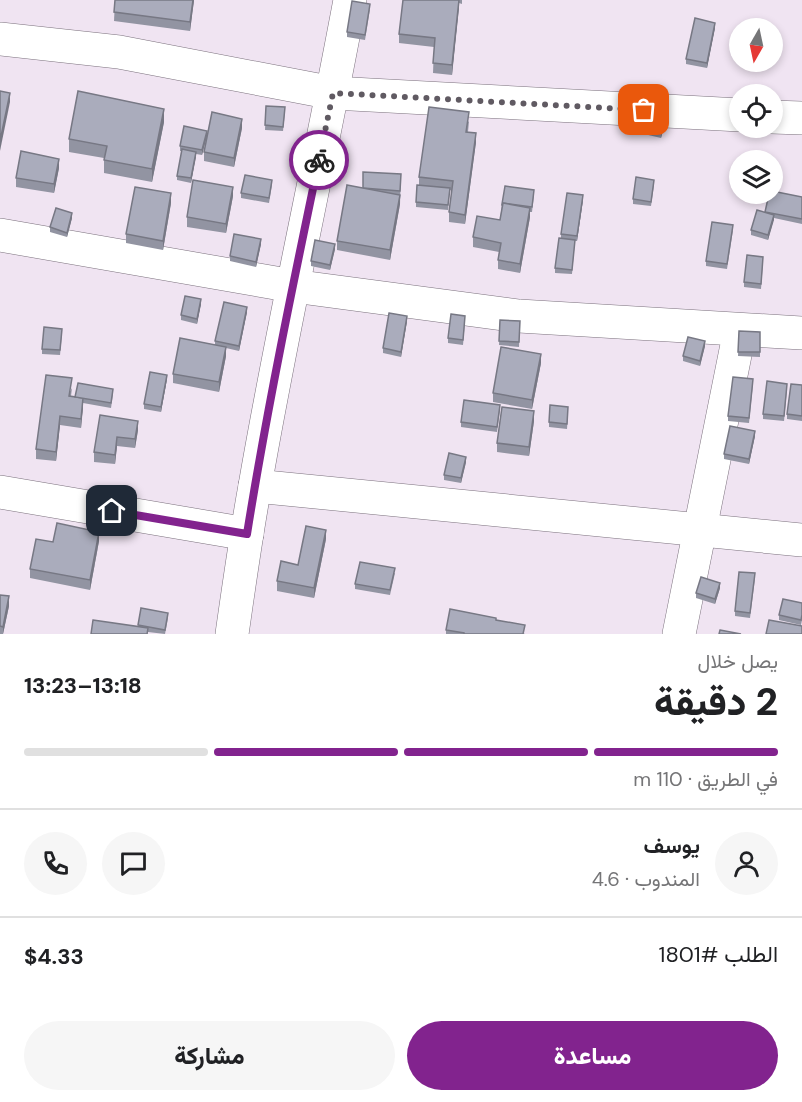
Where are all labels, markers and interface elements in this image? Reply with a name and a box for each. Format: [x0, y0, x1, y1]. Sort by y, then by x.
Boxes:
north arrow [729, 18, 783, 72]
map controls [729, 18, 783, 204]
pin [618, 84, 669, 135]
button: locate [729, 84, 783, 138]
icon: bag [627, 93, 660, 126]
courier [289, 130, 349, 190]
icon: bike [303, 144, 336, 177]
button: layers [729, 150, 783, 204]
pin [86, 485, 137, 536]
icon: home [95, 494, 128, 527]
text: يصل خلال [698, 648, 778, 674]
text: 13:18–13:23 [24, 671, 142, 700]
text: 2 دقيقة [654, 676, 778, 727]
text: في الطريق · 110 m [633, 766, 778, 792]
text: يوسف [644, 831, 700, 860]
button: phone [24, 832, 87, 895]
button: chat [102, 832, 165, 895]
button: person [715, 832, 778, 895]
text: المندوب · 4.6 [592, 866, 700, 892]
text: الطلب #1801 [659, 940, 778, 969]
text: $4.33 [24, 942, 84, 971]
button: مشاركة [24, 1021, 395, 1090]
button: مساعدة [407, 1021, 778, 1090]

